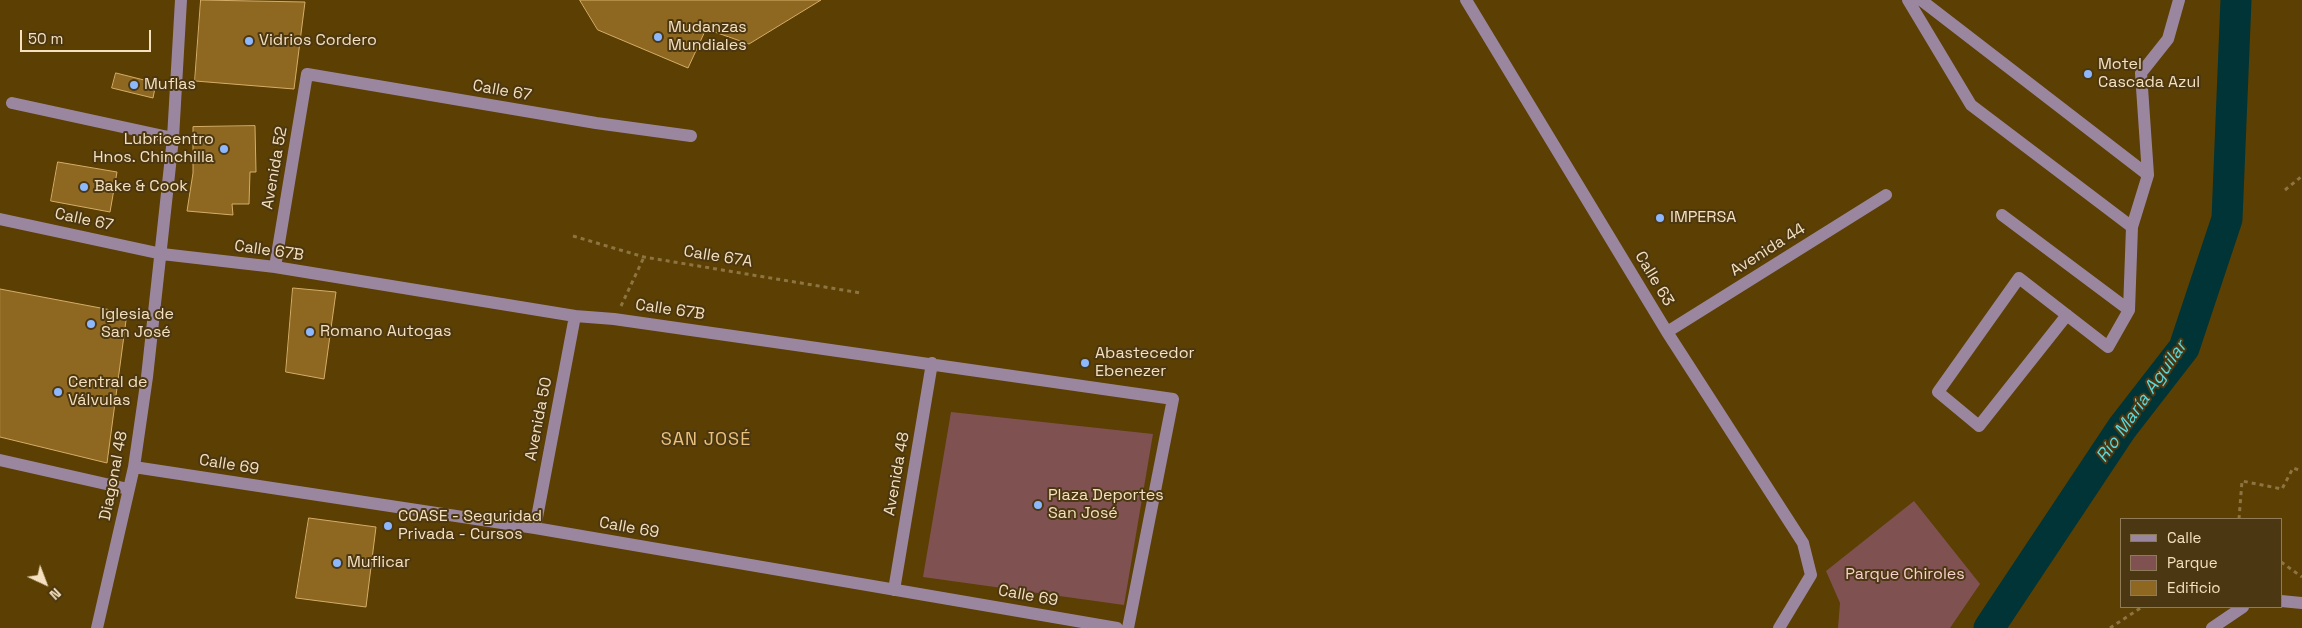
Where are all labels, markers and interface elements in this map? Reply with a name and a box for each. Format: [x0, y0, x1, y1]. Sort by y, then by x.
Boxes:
place label: Mudanzas Mundiales [668, 18, 747, 56]
scale bar [22, 20, 154, 52]
text: 50 m [28, 29, 63, 48]
place label: Vidrios Cordero [259, 31, 377, 51]
marker: Mudanzas Mundiales [652, 31, 664, 43]
marker: Vidrios Cordero [243, 35, 255, 47]
place label: Motel Cascada Azul [2098, 55, 2200, 93]
marker: Motel Cascada Azul [2082, 68, 2094, 80]
place label: Muflas [144, 75, 196, 95]
street label: Calle 67 [471, 76, 533, 106]
marker: Muflas [128, 79, 140, 91]
street label: Avenida 52 [258, 125, 292, 211]
place label: Lubricentro Hnos. Chinchilla [93, 130, 214, 168]
marker: Lubricentro Hnos. Chinchilla [218, 143, 230, 155]
place label: Bake & Cook [94, 177, 188, 197]
marker: Bake & Cook [78, 181, 90, 193]
street label: Calle 67 [53, 204, 115, 236]
place label: IMPERSA [1670, 208, 1736, 228]
marker: IMPERSA [1654, 212, 1666, 224]
street label: Avenida 44 [1727, 219, 1809, 281]
street label: Calle 67B [233, 237, 305, 265]
street label: Calle 67A [682, 242, 754, 272]
street label: Calle 63 [1630, 248, 1678, 310]
street label: Calle 67B [634, 296, 706, 324]
place label: Iglesia de San José [101, 305, 174, 343]
marker: Iglesia de San José [85, 318, 97, 330]
place label: Romano Autogas [320, 322, 451, 342]
marker: Romano Autogas [304, 326, 316, 338]
water label: Río María Aguilar [2092, 337, 2192, 467]
place label: Abastecedor Ebenezer [1095, 344, 1195, 382]
marker: Abastecedor Ebenezer [1079, 357, 1091, 369]
place label: Central de Válvulas [68, 373, 147, 411]
street label: Avenida 50 [521, 376, 557, 462]
marker: Central de Válvulas [52, 386, 64, 398]
district label: SAN JOSÉ [660, 429, 752, 451]
street label: Diagonal 48 [96, 430, 132, 522]
street label: Avenida 48 [880, 431, 914, 517]
street label: Calle 69 [198, 451, 260, 479]
place label: Plaza Deportes San José [1048, 486, 1164, 524]
marker: Plaza Deportes San José [1032, 499, 1044, 511]
place label: COASE - Seguridad Privada - Cursos [398, 507, 542, 545]
street label: Calle 69 [598, 513, 660, 543]
legend [2120, 518, 2282, 608]
marker: COASE - Seguridad Privada - Cursos [382, 520, 394, 532]
text: Calle [2167, 528, 2202, 547]
place label: Muflicar [347, 553, 410, 573]
text: Parque [2167, 553, 2218, 572]
marker: Muflicar [331, 557, 343, 569]
north arrow [20, 558, 70, 608]
park label: Parque Chiroles [1845, 565, 1965, 585]
text: Edificio [2167, 578, 2221, 597]
street label: Calle 69 [997, 581, 1059, 611]
text: N [46, 584, 65, 604]

